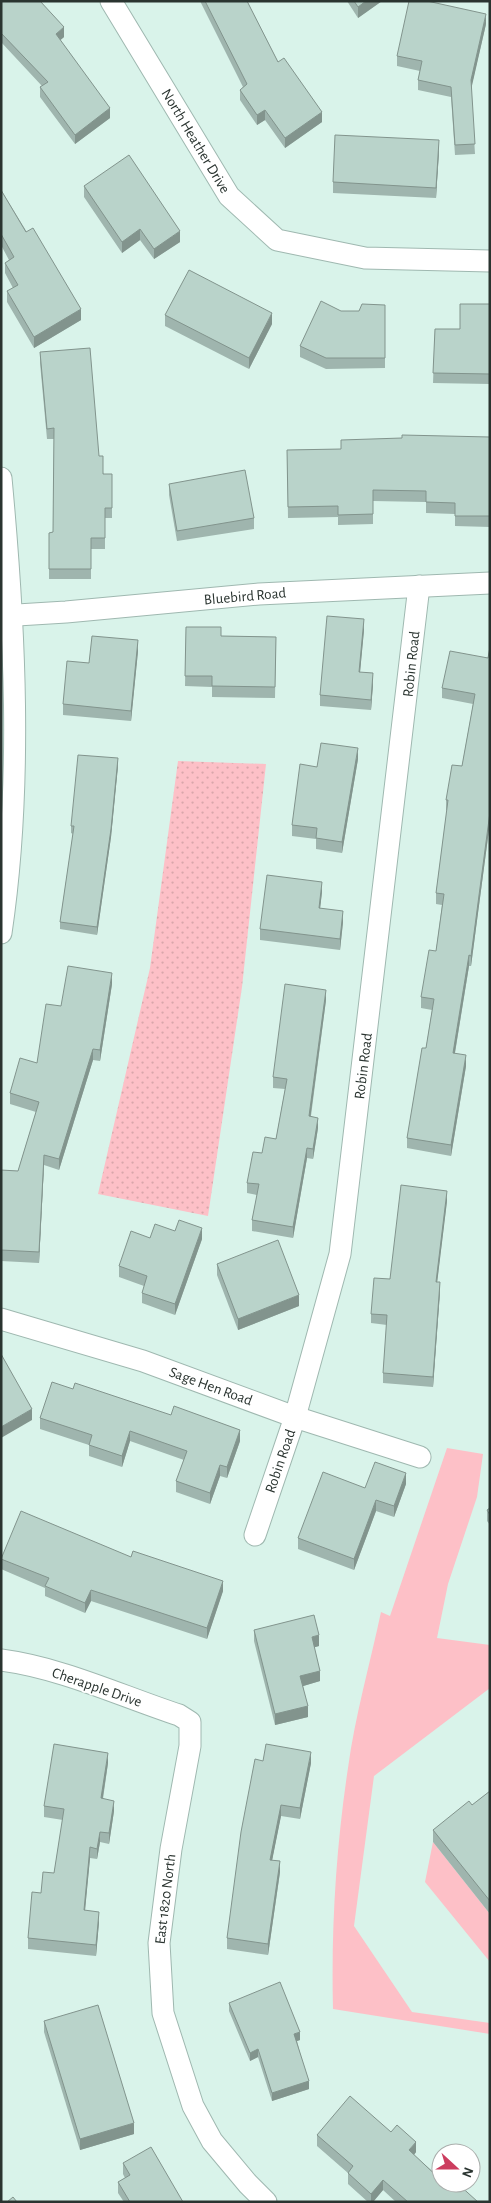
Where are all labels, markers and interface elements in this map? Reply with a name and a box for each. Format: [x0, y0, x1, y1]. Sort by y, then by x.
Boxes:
street label: North Heather Drive [159, 86, 233, 196]
street label: Bluebird Road [203, 585, 287, 608]
street label: Robin Road [401, 630, 422, 698]
street label: Robin Road [352, 1032, 375, 1100]
street label: Sage Hen Road [167, 1364, 255, 1409]
street label: Robin Road [263, 1427, 298, 1495]
street label: Cherapple Drive [50, 1665, 144, 1710]
street label: East 1820 North [153, 1853, 178, 1945]
north arrow [431, 2143, 481, 2193]
text: N [459, 2165, 475, 2179]

